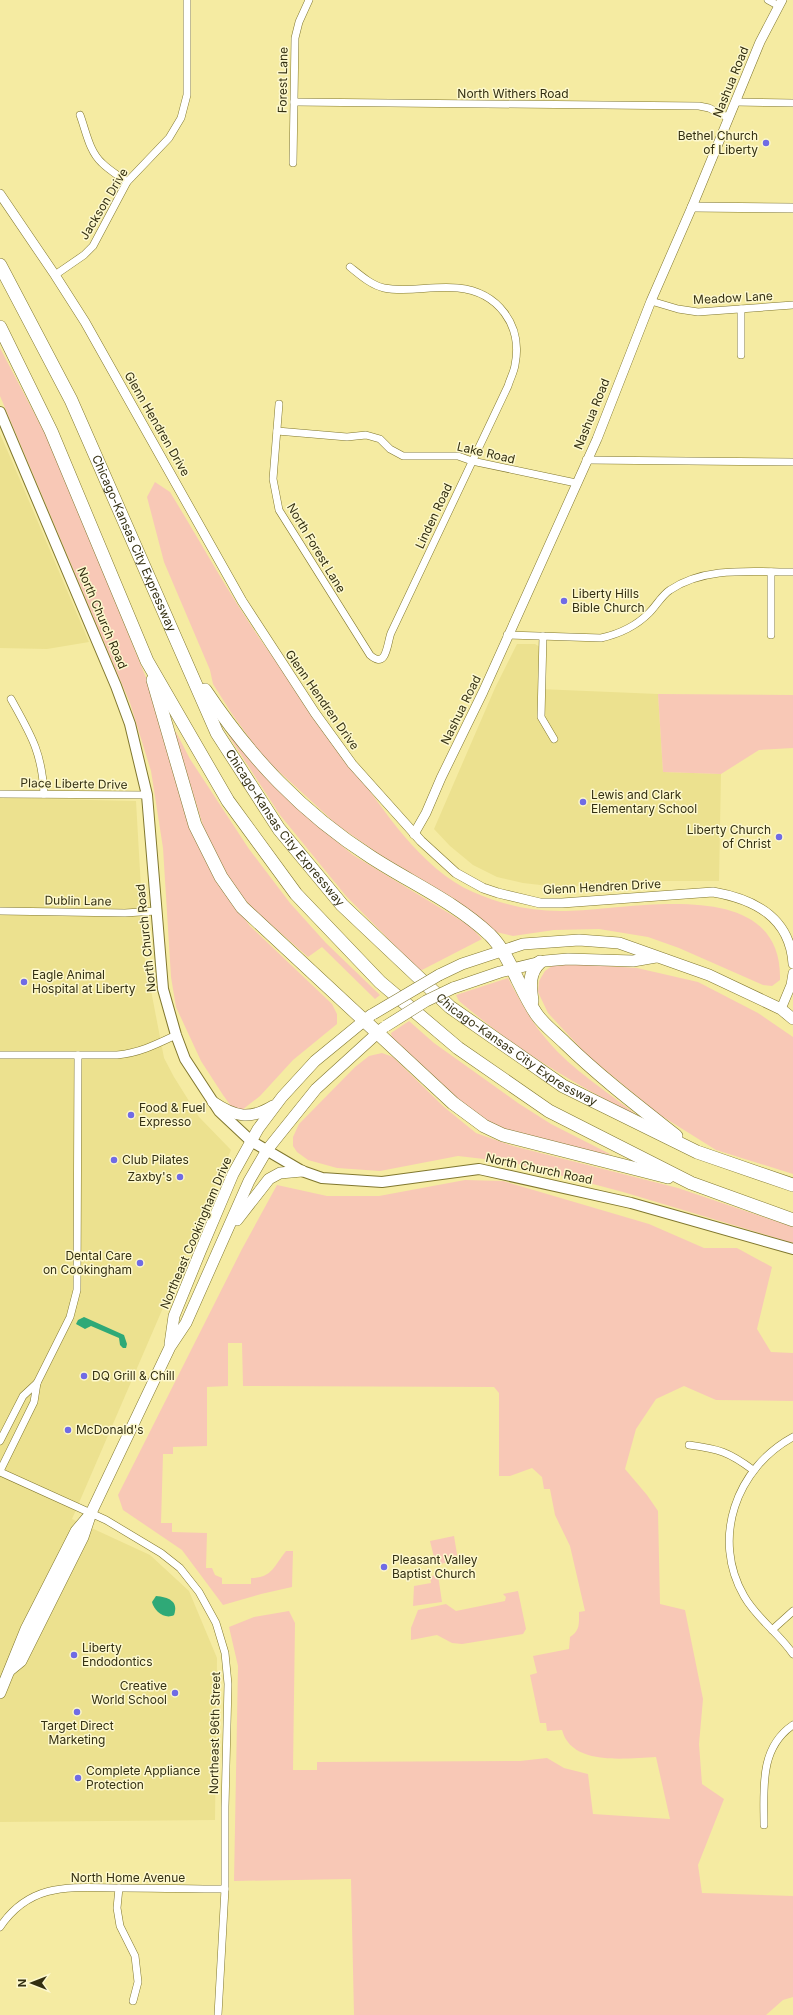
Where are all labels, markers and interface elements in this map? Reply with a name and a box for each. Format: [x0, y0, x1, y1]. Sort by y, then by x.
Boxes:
street label: Nashua Road [709, 44, 752, 120]
street label: Forest Lane [274, 47, 291, 113]
street label: North Withers Road [457, 86, 569, 101]
place label: Bethel Church of Liberty [678, 128, 758, 157]
marker: Bethel Church of Liberty [761, 138, 771, 148]
street label: Jackson Drive [76, 165, 131, 242]
street label: Meadow Lane [693, 288, 773, 307]
street label: Glenn Hendren Drive [121, 369, 194, 479]
street label: Nashua Road [570, 376, 613, 452]
street label: Lake Road [456, 439, 517, 466]
street label: Chicago-Kansas City Expressway [89, 452, 180, 634]
street label: Linden Road [412, 481, 455, 551]
street label: North Forest Lane [284, 500, 349, 595]
street label: North Church Road [74, 565, 131, 671]
place label: Liberty Hills Bible Church [572, 586, 645, 615]
marker: Liberty Hills Bible Church [559, 596, 569, 606]
street label: Glenn Hendren Drive [282, 647, 362, 752]
street label: Nashua Road [437, 673, 484, 747]
street label: Chicago-Kansas City Expressway [223, 746, 348, 909]
street label: Place Liberte Drive [20, 775, 128, 792]
place label: Lewis and Clark Elementary School [591, 787, 697, 816]
marker: Lewis and Clark Elementary School [578, 797, 588, 807]
place label: Liberty Church of Christ [687, 822, 771, 851]
marker: Liberty Church of Christ [774, 832, 784, 842]
street label: Glenn Hendren Drive [542, 876, 661, 897]
street label: North Church Road [132, 883, 159, 993]
street label: Dublin Lane [44, 892, 112, 909]
place label: Eagle Animal Hospital at Liberty [32, 967, 136, 996]
marker: Eagle Animal Hospital at Liberty [19, 977, 29, 987]
street label: Chicago-Kansas City Expressway [433, 990, 600, 1109]
place label: Food & Fuel Expresso [139, 1100, 206, 1129]
marker: Food & Fuel Expresso [126, 1110, 136, 1120]
street label: North Church Road [484, 1150, 594, 1187]
place label: Club Pilates [122, 1152, 189, 1167]
street label: Northeast Cookingham Drive [157, 1154, 234, 1311]
marker: Club Pilates [109, 1155, 119, 1165]
place label: Zaxby's [127, 1169, 172, 1184]
marker: Zaxby's [175, 1172, 185, 1182]
place label: Dental Care on Cookingham [43, 1248, 132, 1277]
marker: Dental Care on Cookingham [135, 1258, 145, 1268]
place label: DQ Grill & Chill [92, 1368, 175, 1383]
marker: DQ Grill & Chill [79, 1371, 89, 1381]
place label: McDonald's [76, 1422, 144, 1437]
marker: McDonald's [63, 1425, 73, 1435]
place label: Pleasant Valley Baptist Church [392, 1552, 478, 1581]
marker: Pleasant Valley Baptist Church [379, 1562, 389, 1572]
place label: Liberty Endodontics [82, 1640, 153, 1669]
marker: Liberty Endodontics [69, 1650, 79, 1660]
street label: Northeast 96th Street [206, 1672, 223, 1794]
place label: Creative World School [91, 1678, 167, 1707]
marker: Creative World School [170, 1688, 180, 1698]
marker: Target Direct Marketing [72, 1707, 82, 1717]
place label: Target Direct Marketing [40, 1718, 114, 1747]
place label: Complete Appliance Protection [86, 1763, 200, 1792]
marker: Complete Appliance Protection [73, 1773, 83, 1783]
street label: North Home Avenue [71, 1870, 185, 1885]
north arrow [12, 1963, 52, 2003]
text: N [15, 1979, 29, 1987]

